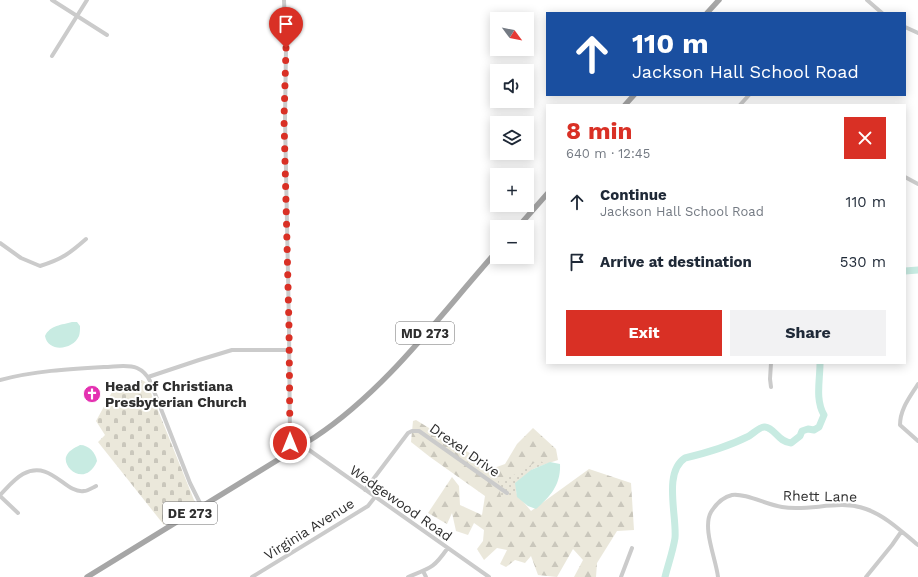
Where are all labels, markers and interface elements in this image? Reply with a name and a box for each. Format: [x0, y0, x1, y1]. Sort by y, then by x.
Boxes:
pin [269, 7.0, 303, 48]
north arrow [490, 12, 534, 56]
map controls [490, 12, 534, 264]
icon: arrive [275, 13, 297, 35]
text: 110 m [632, 27, 709, 60]
icon: ahead [566, 28, 618, 80]
text: Jackson Hall School Road [632, 61, 859, 82]
button: sound [490, 64, 534, 108]
button: layers [490, 116, 534, 160]
text: 8 min [566, 117, 632, 145]
button: close [844, 117, 886, 159]
text: 640 m · 12:45 [566, 146, 650, 161]
button: + [490, 168, 534, 212]
text: Continue [600, 186, 667, 204]
icon: ahead [566, 191, 588, 213]
text: 110 m [846, 193, 886, 211]
text: Jackson Hall School Road [600, 204, 764, 219]
button: − [490, 220, 534, 264]
icon: arrive [566, 251, 588, 273]
text: Arrive at destination [600, 253, 752, 271]
text: 530 m [840, 253, 886, 271]
button: Exit [566, 310, 722, 356]
button: Share [730, 310, 886, 356]
road number: MD 273 [396, 322, 454, 344]
place label: Head of Christiana Presbyterian Church [105, 378, 247, 410]
church icon: Head of Christiana Presbyterian Church [82, 384, 102, 404]
street label: Drexel Drive [427, 420, 503, 480]
position arrow [269, 422, 311, 464]
street label: Wedgewood Road [347, 462, 455, 544]
street label: Rhett Lane [783, 487, 857, 505]
street label: Virginia Avenue [261, 495, 357, 563]
road number: DE 273 [163, 502, 217, 524]

